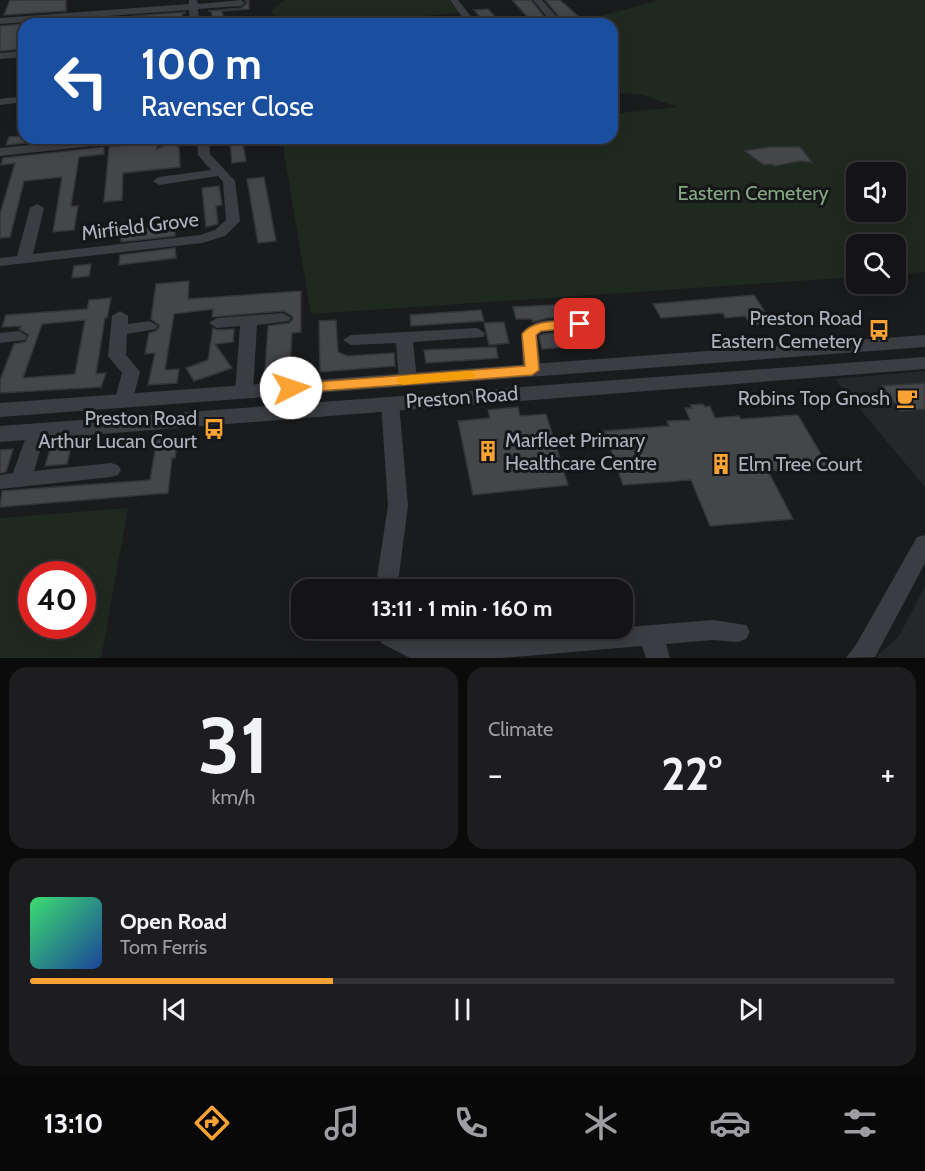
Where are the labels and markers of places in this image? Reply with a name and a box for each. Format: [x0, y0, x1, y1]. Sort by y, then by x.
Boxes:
pin [554, 298, 605, 349]
place label: Preston Road Eastern Cemetery [711, 306, 862, 353]
bus stop icon: Preston Road Eastern Cemetery [867, 318, 891, 342]
place label: Robins Top Gnosh [738, 386, 890, 410]
cafe icon: Robins Top Gnosh [895, 386, 919, 410]
place label: Preston Road Arthur Lucan Court [38, 406, 197, 453]
bus stop icon: Preston Road Arthur Lucan Court [202, 417, 226, 441]
place label: Marfleet Primary Healthcare Centre [505, 428, 657, 475]
building icon: Marfleet Primary Healthcare Centre [476, 439, 500, 463]
building icon: Elm Tree Court [709, 452, 733, 476]
place label: Elm Tree Court [738, 452, 863, 476]

